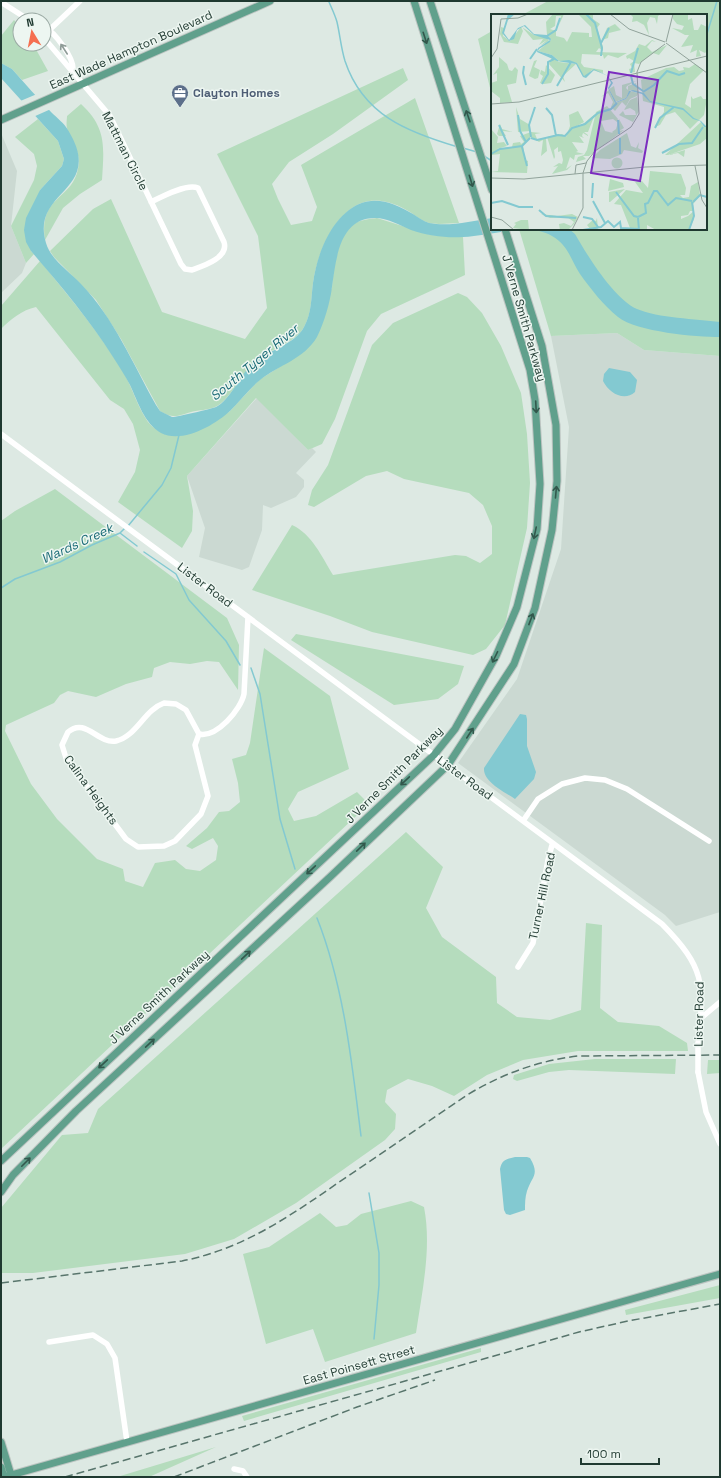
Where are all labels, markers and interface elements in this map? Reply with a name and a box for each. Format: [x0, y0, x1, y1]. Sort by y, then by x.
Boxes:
street label: East Wade Hampton Boulevard [47, 7, 215, 93]
north arrow [12, 12, 52, 52]
inset map [491, 14, 707, 230]
text: N [25, 15, 35, 30]
one-way arrow [422, 32, 430, 44]
one-way arrow [60, 44, 68, 55]
office icon: Clayton Homes [170, 83, 190, 108]
place label: Clayton Homes [193, 85, 280, 101]
street label: Mattman Circle [98, 109, 152, 193]
one-way arrow [463, 110, 471, 122]
one-way arrow [468, 175, 475, 188]
street label: J Verne Smith Parkway [498, 253, 550, 383]
water label: South Tyger River [207, 319, 304, 404]
one-way arrow [532, 400, 539, 413]
one-way arrow [552, 486, 560, 499]
water label: Wards Creek [39, 519, 118, 568]
one-way arrow [531, 527, 539, 540]
street label: Lister Road [174, 559, 236, 611]
one-way arrow [528, 613, 536, 625]
one-way arrow [491, 650, 498, 662]
street label: J Verne Smith Parkway [342, 723, 446, 827]
one-way arrow [466, 727, 474, 739]
street label: Calina Heights [60, 752, 122, 828]
street label: Lister Road [434, 752, 496, 804]
one-way arrow [400, 777, 410, 786]
one-way arrow [356, 842, 366, 852]
street label: Turner Hill Road [525, 851, 559, 941]
one-way arrow [305, 866, 316, 875]
street label: J Verne Smith Parkway [106, 946, 212, 1048]
one-way arrow [241, 950, 251, 960]
street label: Lister Road [690, 981, 708, 1047]
one-way arrow [145, 1038, 155, 1048]
one-way arrow [98, 1059, 108, 1069]
one-way arrow [21, 1157, 31, 1167]
street label: East Poinsett Street [301, 1341, 417, 1389]
scale bar [581, 1440, 659, 1466]
text: 100 m [587, 1446, 621, 1462]

